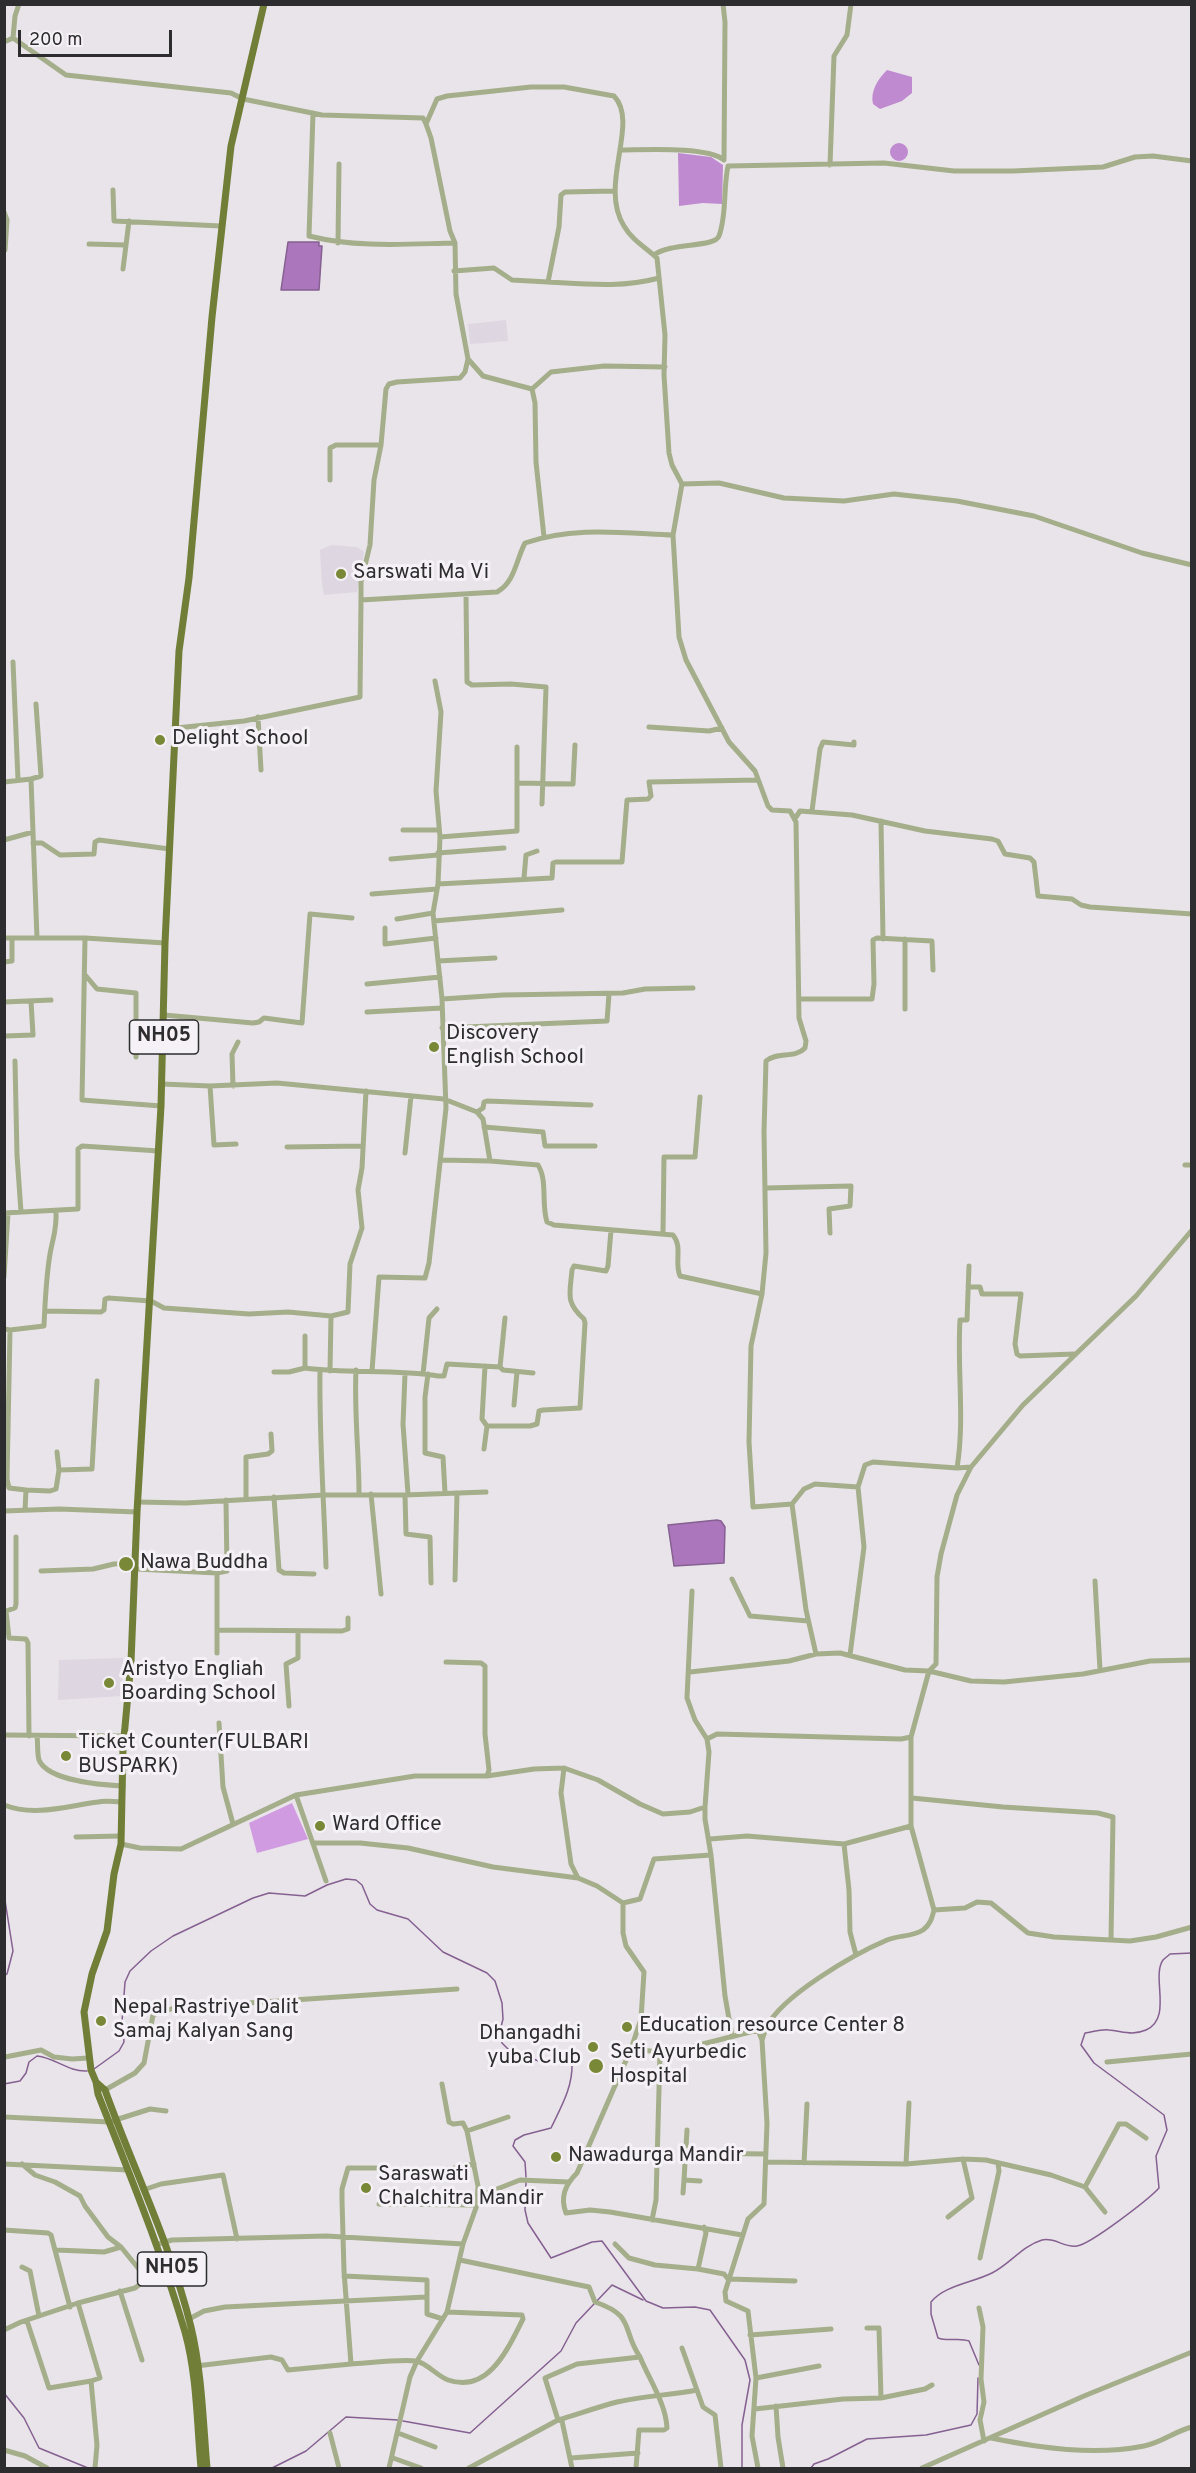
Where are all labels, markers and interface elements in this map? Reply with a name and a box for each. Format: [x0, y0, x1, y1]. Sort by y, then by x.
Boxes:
scale bar [21, 18, 176, 56]
text: 200 m [29, 29, 82, 52]
place label: Sarswati Ma Vi [353, 561, 489, 587]
marker: Sarswati Ma Vi [334, 567, 348, 581]
place label: Delight School [172, 727, 309, 753]
marker: Delight School [153, 733, 167, 747]
road number: NH05 [130, 1020, 198, 1054]
place label: Discovery English School [446, 1022, 584, 1072]
marker: Discovery English School [427, 1040, 441, 1054]
place label: Nawa Buddha [140, 1551, 268, 1577]
marker: Nawa Buddha [117, 1555, 135, 1573]
place label: Aristyo Engliah Boarding School [121, 1658, 276, 1708]
marker: Aristyo Engliah Boarding School [102, 1676, 116, 1690]
place label: Ticket Counter(FULBARI BUSPARK) [78, 1731, 309, 1781]
marker: Ticket Counter(FULBARI BUSPARK) [59, 1749, 73, 1763]
place label: Ward Office [332, 1813, 442, 1839]
marker: Ward Office [313, 1819, 327, 1833]
place label: Nepal Rastriye Dalit Samaj Kalyan Sang [113, 1996, 299, 2046]
marker: Nepal Rastriye Dalit Samaj Kalyan Sang [94, 2014, 108, 2028]
place label: Education resource Center 8 [639, 2014, 905, 2040]
marker: Education resource Center 8 [620, 2020, 634, 2034]
place label: Dhangadhi yuba Club [479, 2022, 581, 2072]
marker: Dhangadhi yuba Club [586, 2040, 600, 2054]
place label: Seti Ayurbedic Hospital [610, 2041, 747, 2091]
marker: Seti Ayurbedic Hospital [587, 2057, 605, 2075]
place label: Nawadurga Mandir [568, 2144, 744, 2170]
marker: Nawadurga Mandir [549, 2150, 563, 2164]
place label: Saraswati Chalchitra Mandir [378, 2163, 544, 2213]
marker: Saraswati Chalchitra Mandir [359, 2181, 373, 2195]
road number: NH05 [138, 2252, 207, 2286]

